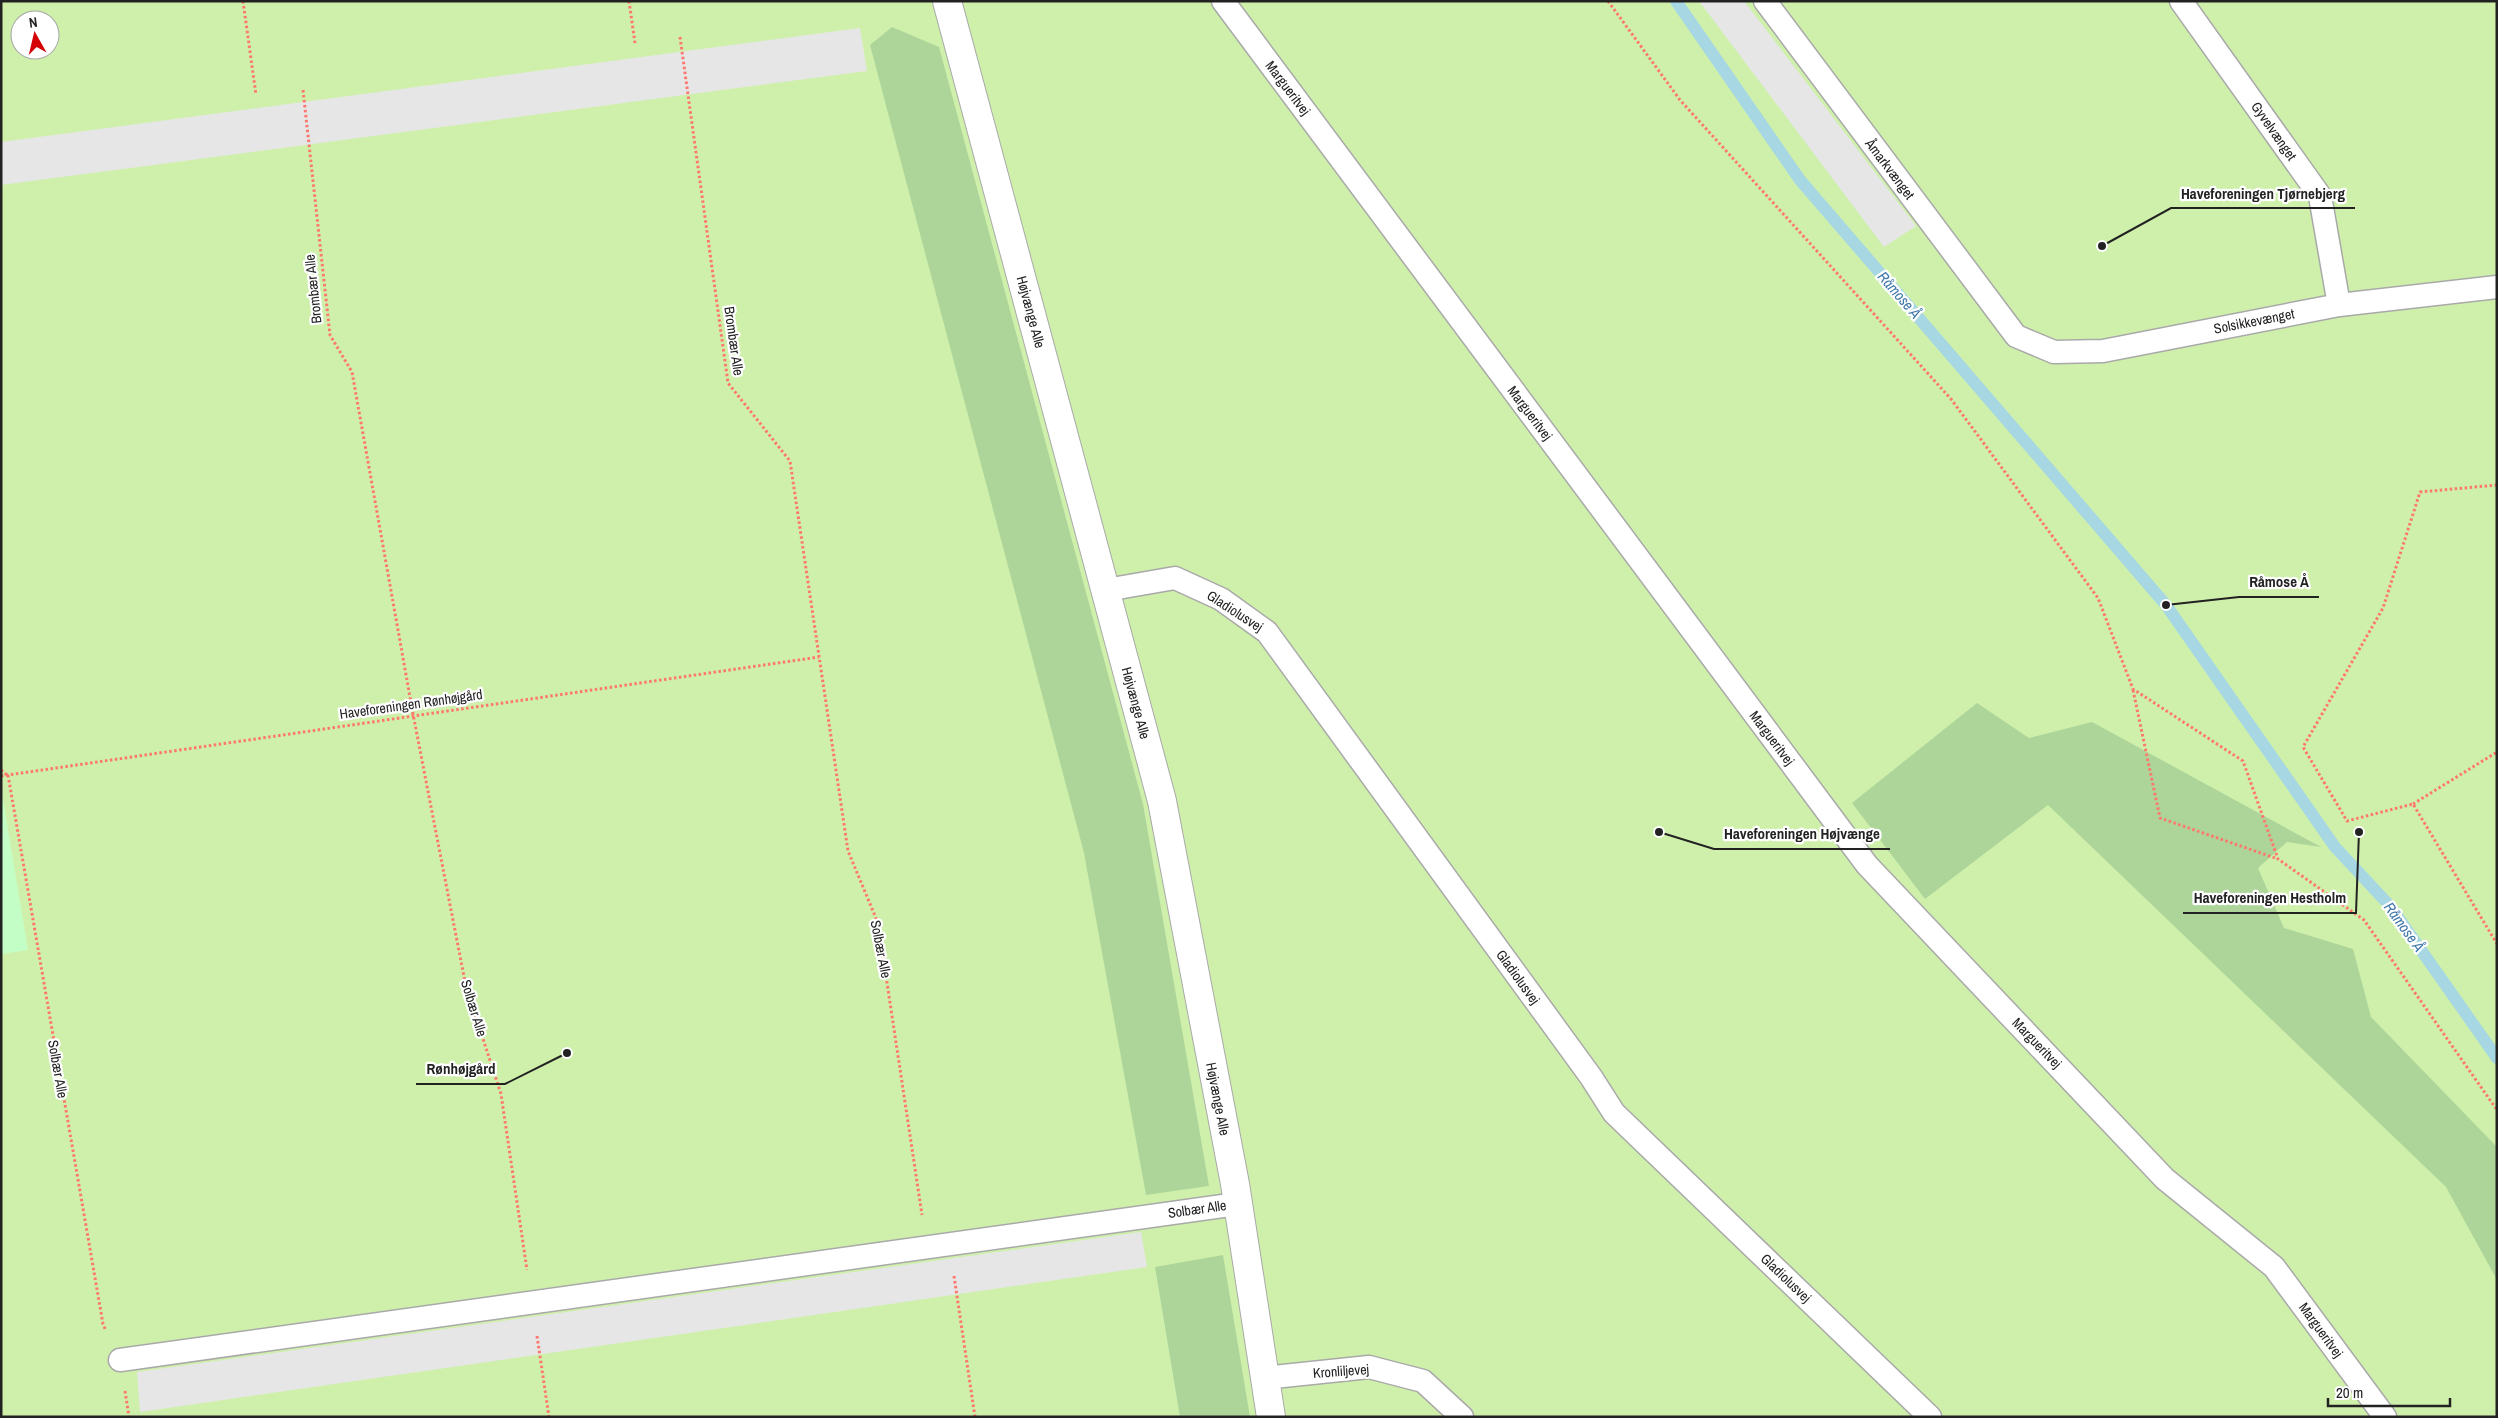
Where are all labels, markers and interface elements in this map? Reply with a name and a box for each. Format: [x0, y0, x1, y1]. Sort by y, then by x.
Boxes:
north arrow [10, 10, 60, 60]
text: N [28, 13, 39, 32]
street label: Margueritvej [1262, 57, 1314, 119]
street label: Gyvelvænget [2247, 98, 2301, 164]
street label: Åmarkvænget [1861, 134, 1919, 203]
callout: Haveforeningen Tjørnebjerg [2171, 178, 2355, 208]
text: Haveforeningen Tjørnebjerg [2181, 183, 2346, 204]
street label: Brombær Alle [300, 253, 326, 325]
water label: Råmose Å [1873, 266, 1926, 323]
street label: Højvænge Alle [1013, 274, 1049, 350]
street label: Solsikkevænget [2212, 304, 2296, 338]
street label: Brombær Alle [720, 305, 748, 377]
street label: Margueritvej [1504, 382, 1556, 444]
callout: Råmose Å [2239, 567, 2319, 597]
text: Råmose Å [2249, 571, 2309, 592]
street label: Gladiolusvej [1204, 586, 1266, 636]
street label: Højvænge Alle [1118, 665, 1154, 741]
street label: Haveforeningen Rønhøjgård [338, 685, 484, 723]
street label: Margueritvej [1746, 707, 1798, 769]
callout: Haveforeningen Højvænge [1714, 819, 1890, 849]
text: Haveforeningen Højvænge [1724, 823, 1880, 844]
callout: Haveforeningen Hestholm [2183, 883, 2356, 913]
text: Haveforeningen Hestholm [2194, 887, 2346, 908]
water label: Råmose Å [2379, 898, 2430, 956]
street label: Solbær Alle [867, 918, 895, 980]
street label: Gladiolusvej [1492, 946, 1544, 1008]
street label: Solbær Alle [457, 977, 491, 1039]
street label: Margueritvej [2008, 1014, 2066, 1072]
street label: Solbær Alle [44, 1039, 72, 1099]
callout: Rønhøjgård [416, 1054, 505, 1084]
text: Rønhøjgård [426, 1058, 496, 1079]
street label: Højvænge Alle [1202, 1061, 1234, 1137]
street label: Solbær Alle [1167, 1196, 1227, 1222]
street label: Gladiolusvej [1757, 1250, 1815, 1306]
street label: Margueritvej [2295, 1299, 2347, 1361]
street label: Kronliljevej [1312, 1360, 1370, 1382]
scale bar [2328, 1376, 2450, 1408]
text: 20 m [2336, 1382, 2363, 1403]

